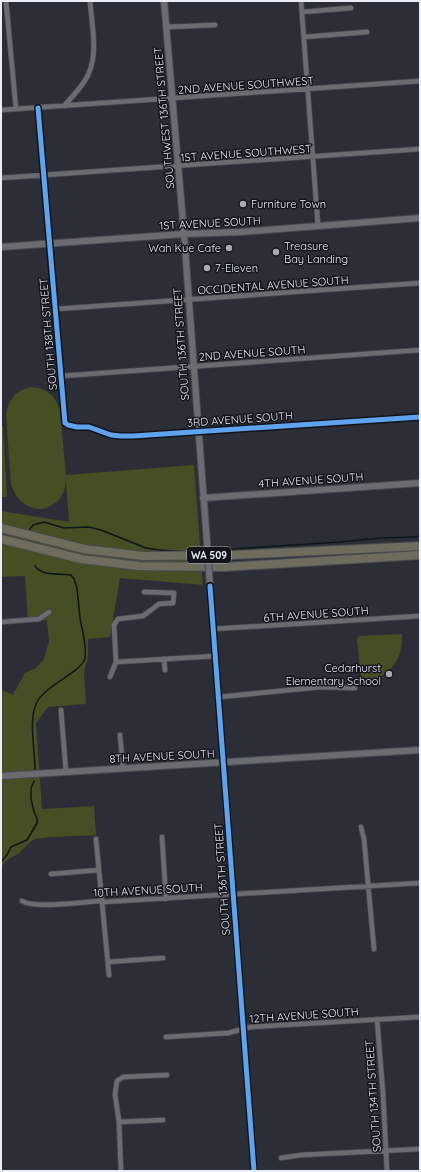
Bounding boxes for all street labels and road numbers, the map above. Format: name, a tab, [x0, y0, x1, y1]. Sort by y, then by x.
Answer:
street label: SOUTHWEST 136TH STREET	[151, 46, 177, 190]
street label: 2ND AVENUE SOUTHWEST	[177, 73, 315, 97]
street label: 1ST AVENUE SOUTHWEST	[180, 141, 312, 165]
street label: 1ST AVENUE SOUTH	[159, 213, 261, 233]
street label: OCCIDENTAL AVENUE SOUTH	[197, 273, 349, 297]
street label: SOUTH 138TH STREET	[36, 277, 60, 391]
street label: SOUTH 136TH STREET	[170, 287, 192, 401]
street label: 2ND AVENUE SOUTH	[198, 342, 306, 364]
street label: 3RD AVENUE SOUTH	[187, 408, 293, 430]
street label: 4TH AVENUE SOUTH	[258, 469, 364, 491]
road number: WA 509	[187, 547, 231, 563]
street label: 6TH AVENUE SOUTH	[263, 603, 369, 625]
street label: 8TH AVENUE SOUTH	[109, 746, 215, 766]
street label: SOUTH 136TH STREET	[211, 822, 233, 936]
street label: 10TH AVENUE SOUTH	[93, 880, 203, 900]
street label: 12TH AVENUE SOUTH	[249, 1004, 359, 1026]
street label: SOUTH 134TH STREET	[362, 1039, 384, 1153]

